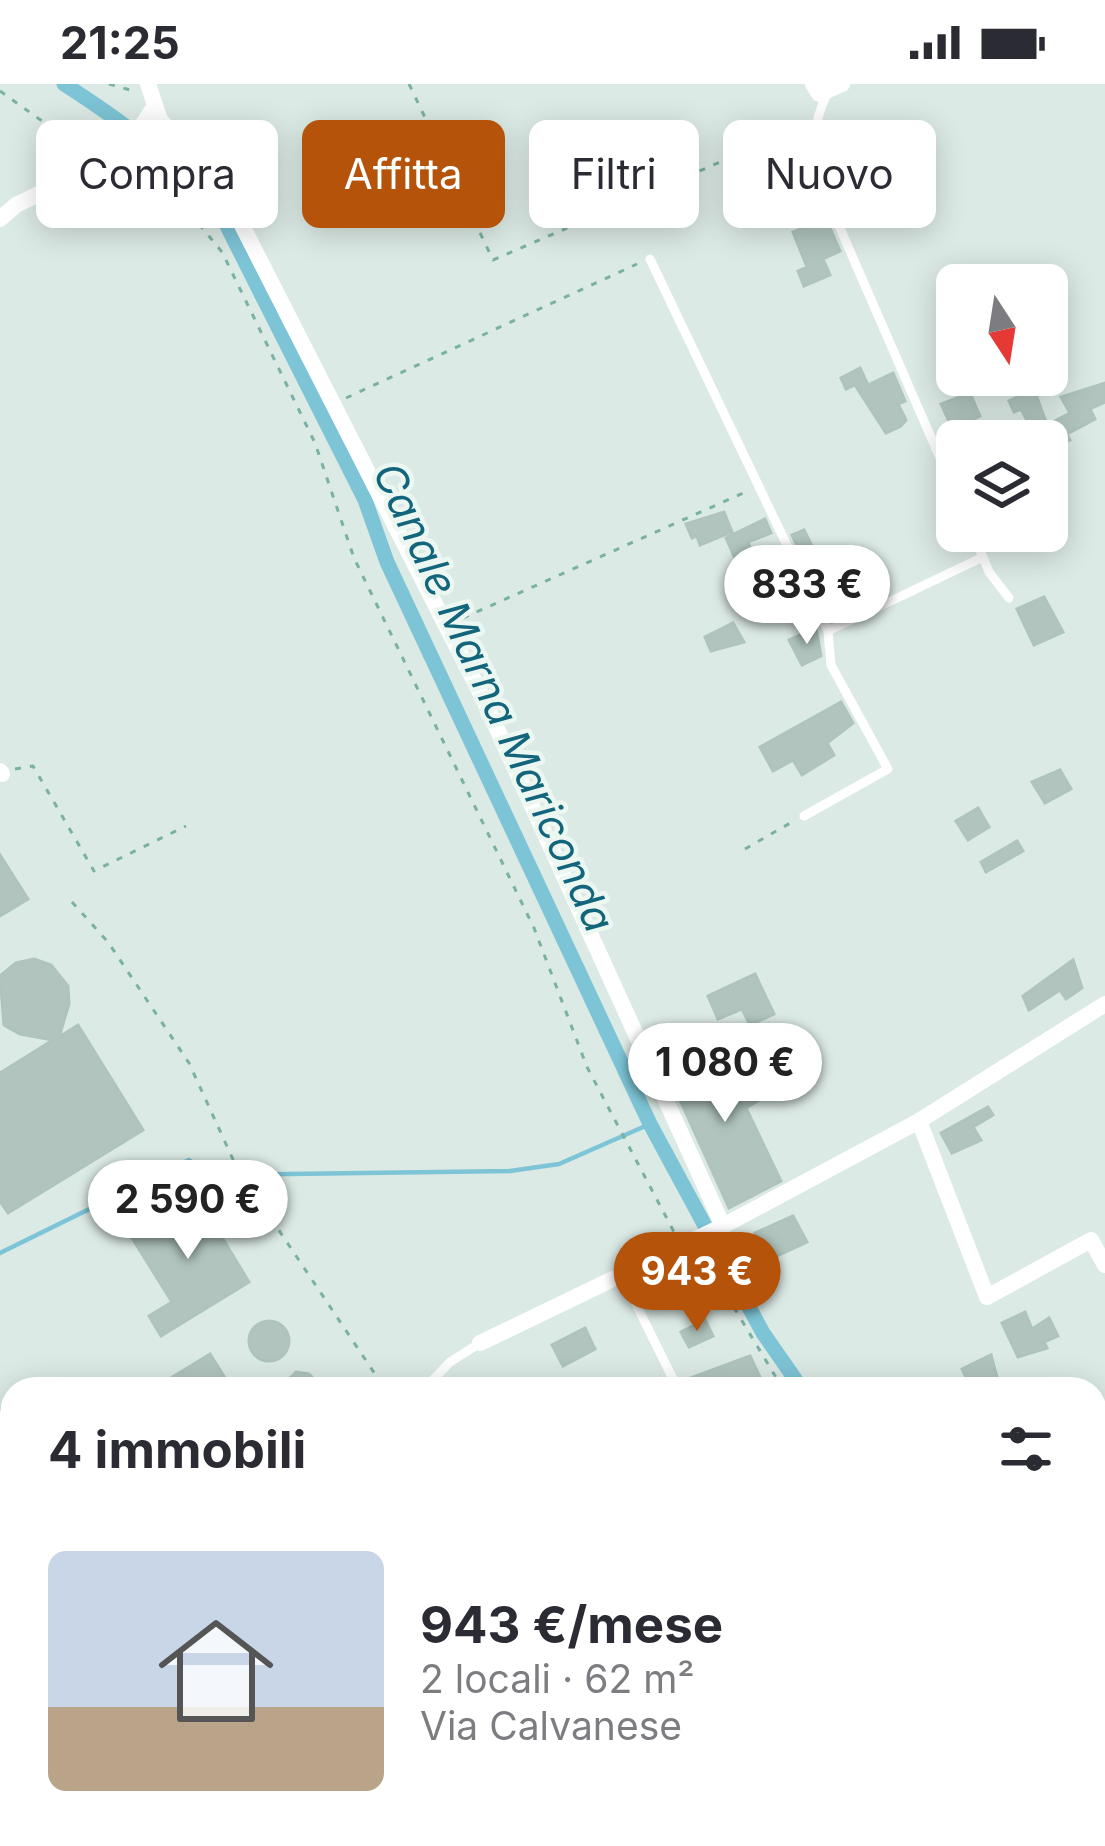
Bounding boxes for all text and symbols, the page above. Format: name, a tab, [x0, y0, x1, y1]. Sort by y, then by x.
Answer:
text: 21:25	[60, 15, 180, 70]
chip: Compra	[36, 120, 278, 228]
chip: Affitta	[302, 120, 505, 228]
chip: Filtri	[529, 120, 699, 228]
chip: Nuovo	[723, 120, 936, 228]
north arrow	[936, 264, 1068, 396]
map controls	[936, 264, 1068, 552]
button: layers	[936, 420, 1068, 552]
water label: Canale Marna Mariconda	[363, 454, 626, 940]
pin: 833 €	[723, 545, 891, 647]
text: 833 €	[751, 560, 863, 607]
pin: 1 080 €	[614, 1023, 836, 1125]
text: 1 080 €	[655, 1038, 795, 1085]
pin: 2 590 €	[77, 1160, 299, 1262]
text: 2 590 €	[115, 1175, 261, 1222]
pin: 943 €	[613, 1232, 781, 1334]
text: 943 €	[641, 1247, 753, 1294]
icon: filters	[993, 1416, 1059, 1482]
text: 4 immobili	[48, 1419, 306, 1480]
text: 943 €/mese	[420, 1594, 723, 1655]
icon: home	[144, 1599, 288, 1743]
text: 2 locali · 62 m²	[420, 1655, 695, 1702]
text: Via Calvanese	[420, 1702, 682, 1749]

